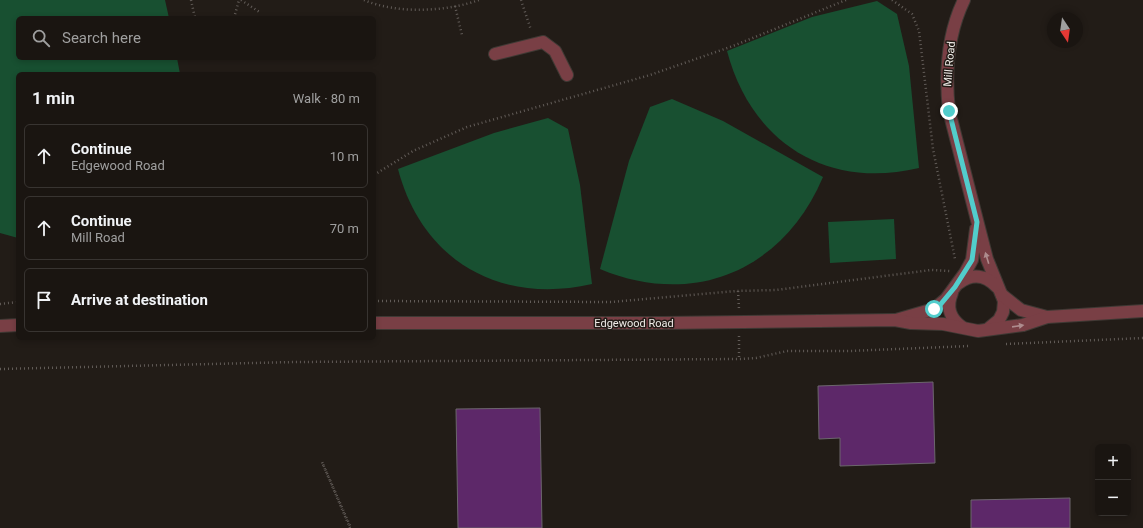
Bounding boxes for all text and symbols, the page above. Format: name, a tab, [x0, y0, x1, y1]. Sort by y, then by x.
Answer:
north arrow	[1047, 12, 1083, 48]
search box	[16, 16, 376, 60]
icon: search	[30, 27, 52, 49]
text: Search here	[62, 29, 141, 47]
street label: Mill Road	[941, 41, 958, 87]
text: 1 min	[32, 88, 75, 108]
text: Walk · 80 m	[293, 91, 360, 106]
route end	[940, 102, 958, 120]
text: Continue	[71, 140, 132, 158]
icon: ahead	[33, 145, 55, 167]
text: 10 m	[330, 149, 359, 164]
text: Edgewood Road	[71, 158, 165, 173]
text: Continue	[71, 212, 132, 230]
icon: ahead	[33, 217, 55, 239]
text: 70 m	[330, 221, 359, 236]
text: Mill Road	[71, 230, 125, 245]
one-way arrow	[984, 252, 990, 264]
icon: arrive	[33, 289, 55, 311]
text: Arrive at destination	[71, 291, 208, 309]
route start	[925, 300, 943, 318]
street label: Edgewood Road	[594, 317, 674, 330]
one-way arrow	[1012, 323, 1024, 329]
map controls	[1095, 444, 1131, 516]
button: +	[1095, 444, 1131, 480]
button: −	[1095, 480, 1131, 516]

